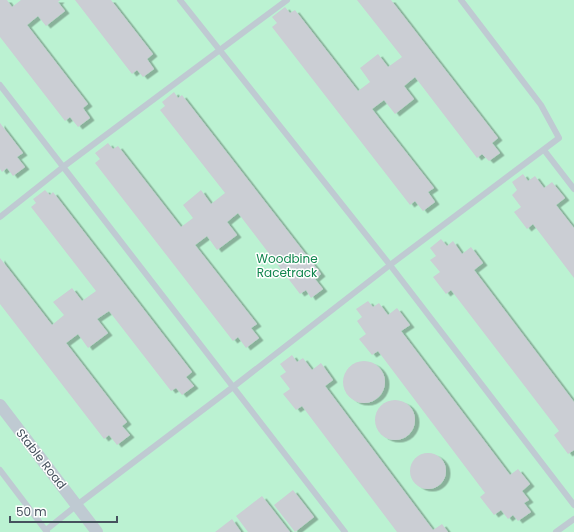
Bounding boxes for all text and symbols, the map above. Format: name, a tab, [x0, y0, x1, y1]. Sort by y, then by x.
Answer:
park label: Woodbine Racetrack	[256, 250, 318, 281]
street label: Stable Road	[12, 425, 70, 492]
scale bar	[10, 498, 117, 524]
text: 50 m	[16, 503, 47, 520]

